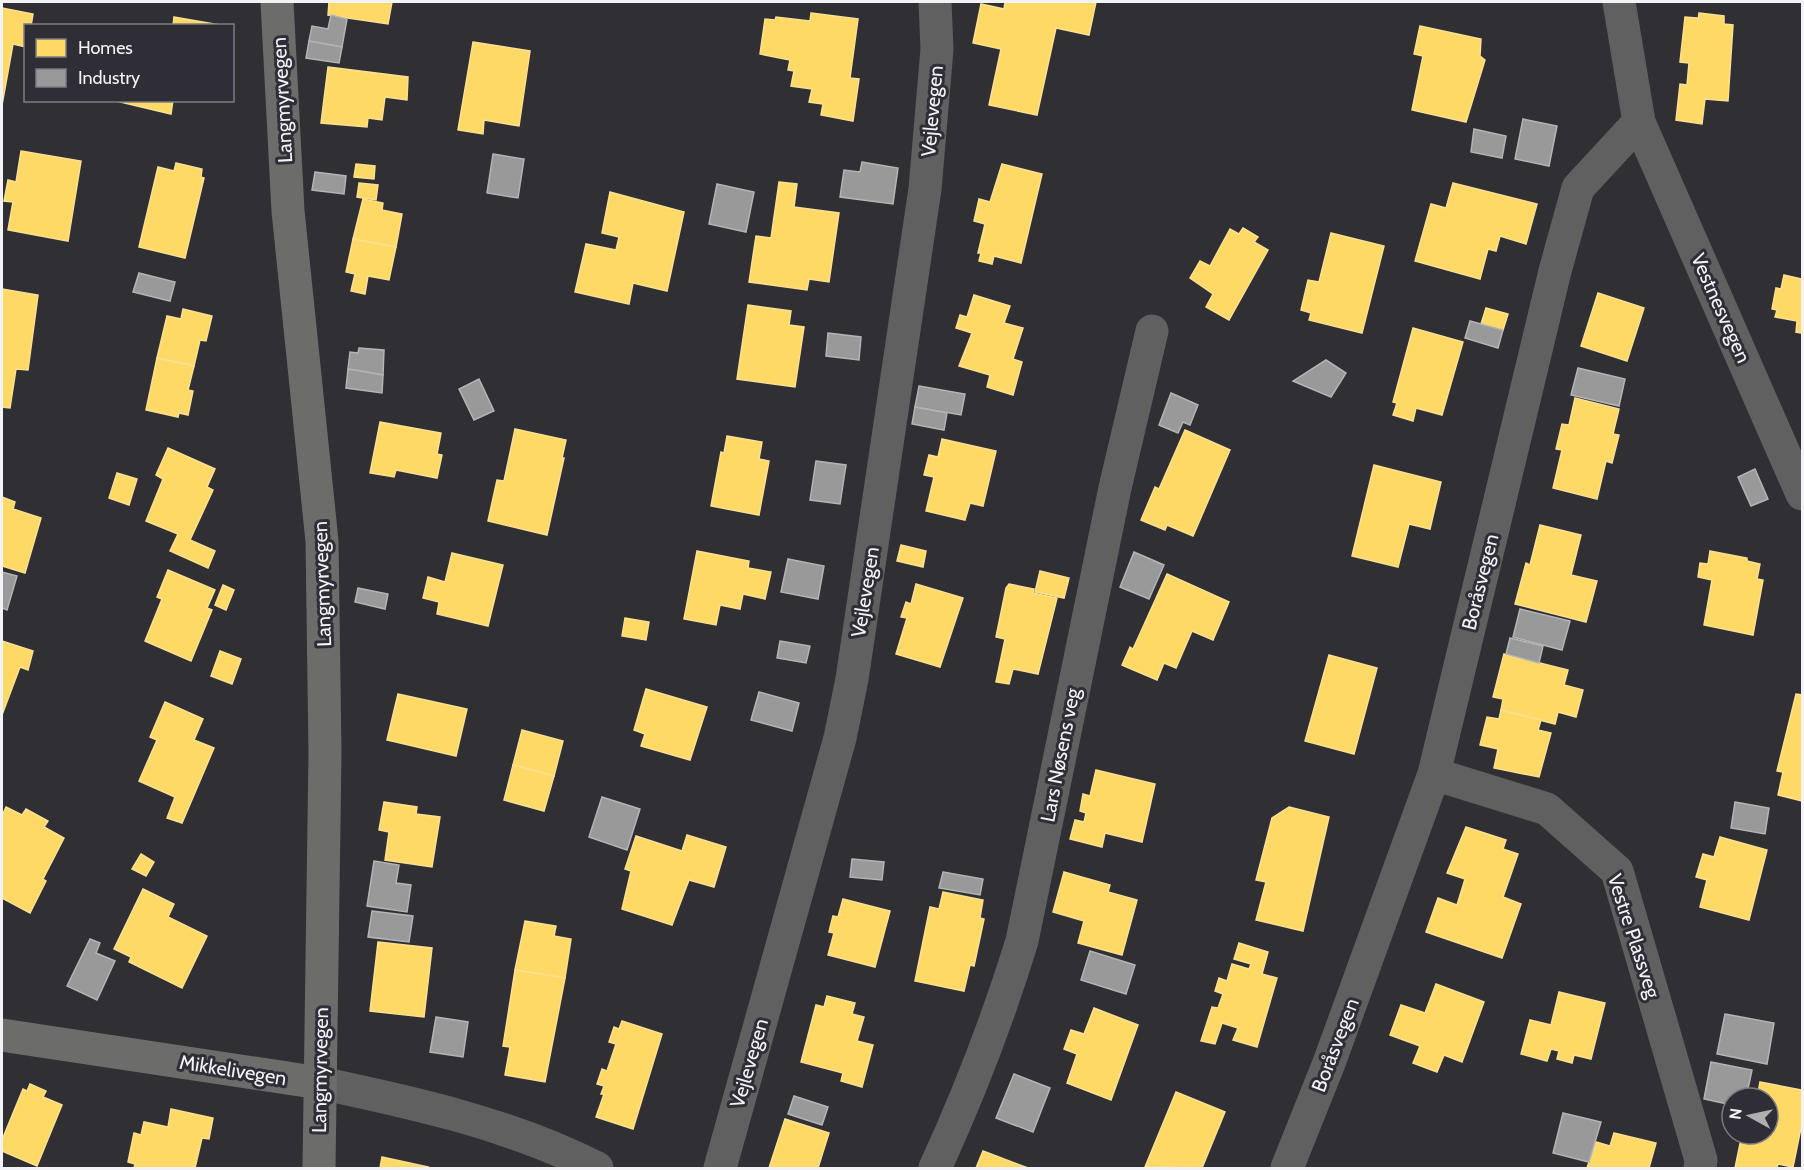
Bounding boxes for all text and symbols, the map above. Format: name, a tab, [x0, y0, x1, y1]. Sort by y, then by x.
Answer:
legend	[24, 24, 234, 102]
text: Homes	[78, 37, 133, 59]
street label: Langmyrvegen	[267, 37, 297, 163]
street label: Vejlevegen	[916, 64, 948, 158]
text: Industry	[78, 67, 140, 89]
street label: Vestnesvegen	[1686, 250, 1756, 366]
street label: Langmyrvegen	[308, 521, 336, 647]
street label: Boråsvegen	[1456, 531, 1504, 633]
street label: Vejlevegen	[846, 545, 884, 639]
street label: Lars Nøsens veg	[1035, 685, 1085, 824]
street label: Vestre Plassveg	[1603, 871, 1666, 1002]
street label: Boråsvegen	[1306, 995, 1364, 1095]
street label: Langmyrvegen	[307, 1007, 333, 1133]
street label: Vejlevegen	[725, 1016, 773, 1110]
street label: Mikkelivegen	[178, 1050, 288, 1090]
north arrow	[1720, 1086, 1780, 1146]
text: N	[1725, 1107, 1746, 1121]

